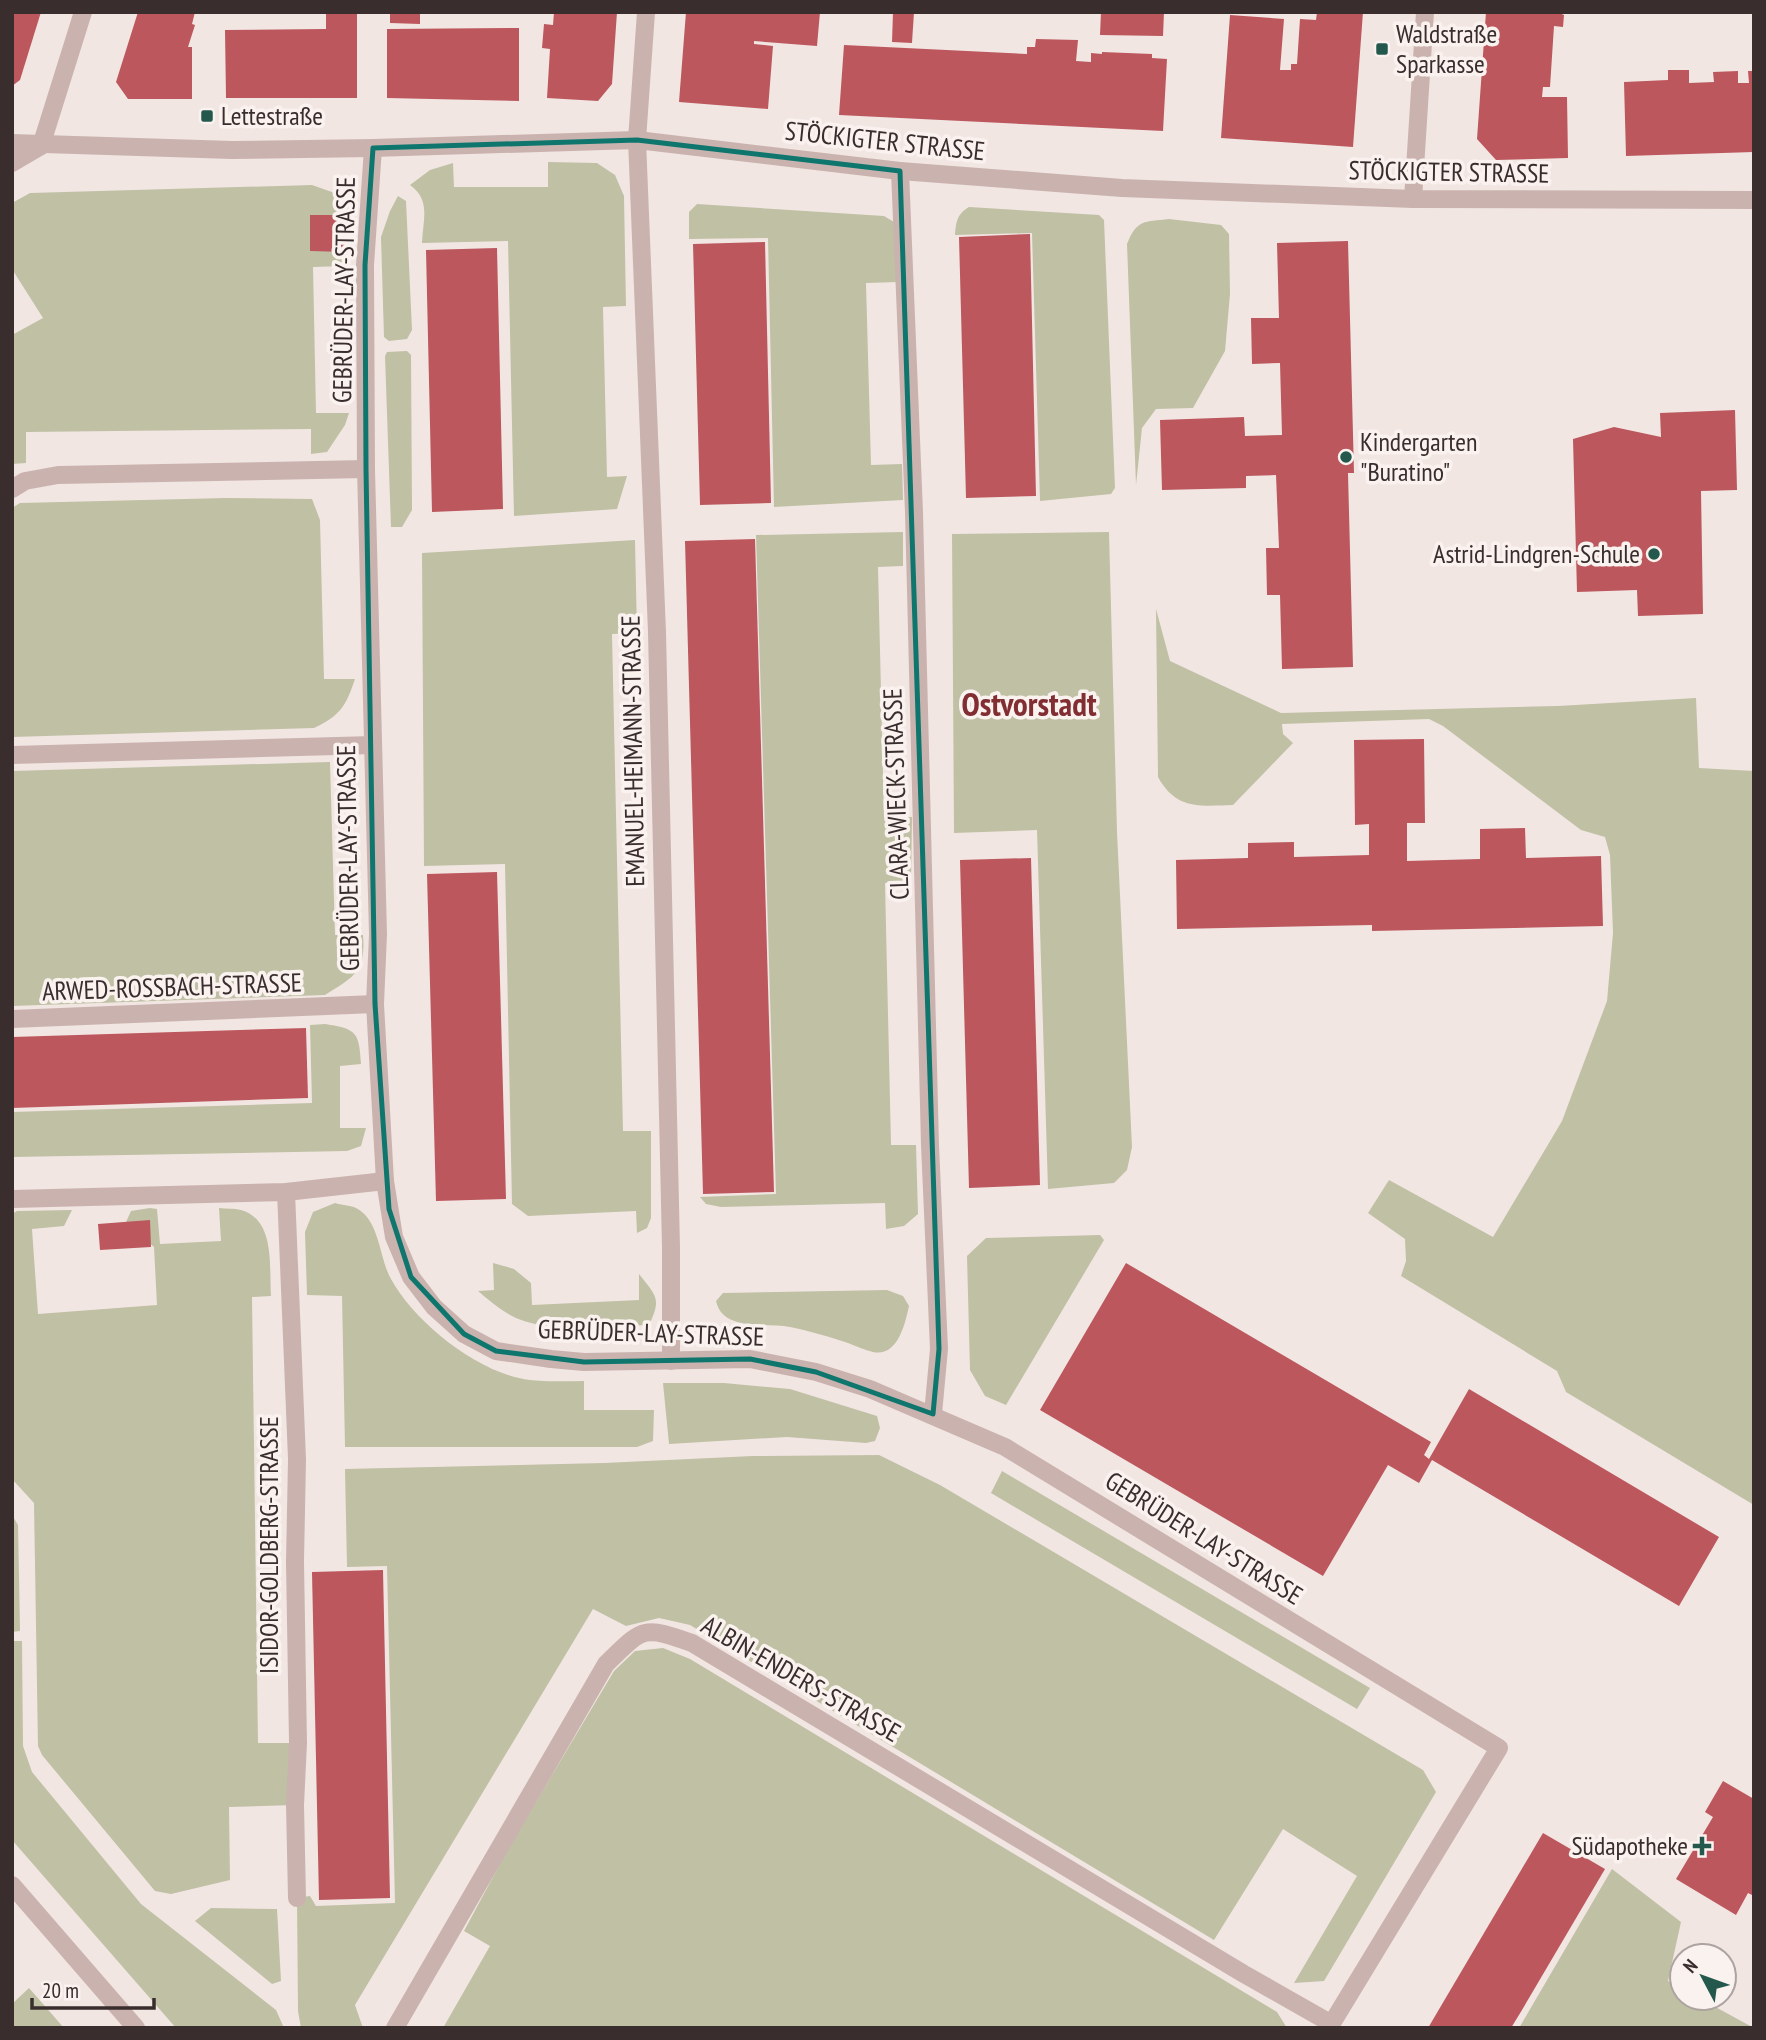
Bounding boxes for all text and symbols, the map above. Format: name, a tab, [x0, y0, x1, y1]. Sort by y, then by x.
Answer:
place label: Waldstraße Sparkasse	[1396, 17, 1497, 80]
marker: Waldstraße Sparkasse	[1374, 41, 1390, 57]
place label: Lettestraße	[221, 99, 323, 132]
marker: Lettestraße	[199, 108, 215, 124]
street label: STÖCKIGTER STRASSE	[784, 114, 987, 167]
street label: STÖCKIGTER STRASSE	[1348, 153, 1550, 190]
street label: GEBRÜDER-LAY-STRASSE	[325, 177, 362, 403]
place label: Kindergarten "Buratino"	[1360, 425, 1477, 488]
marker: Kindergarten "Buratino"	[1338, 449, 1354, 465]
place label: Astrid-Lindgren-Schule	[1433, 537, 1640, 570]
marker: Astrid-Lindgren-Schule	[1646, 546, 1662, 562]
street label: EMANUEL-HEIMANN-STRASSE	[614, 615, 651, 887]
district label: Ostvorstadt	[961, 682, 1097, 725]
street label: CLARA-WIECK-STRASSE	[875, 688, 916, 900]
street label: GEBRÜDER-LAY-STRASSE	[329, 745, 366, 971]
street label: ARWED-ROSSBACH-STRASSE	[42, 965, 302, 1008]
street label: GEBRÜDER-LAY-STRASSE	[537, 1312, 765, 1353]
street label: ISIDOR-GOLDBERG-STRASSE	[252, 1416, 285, 1674]
street label: GEBRÜDER-LAY-STRASSE	[1100, 1464, 1309, 1612]
street label: ALBIN-ENDERS-STRASSE	[696, 1608, 907, 1749]
place label: Südapotheke	[1571, 1829, 1688, 1862]
marker: Südapotheke	[1694, 1838, 1710, 1854]
north arrow	[1668, 1942, 1738, 2012]
text: N	[1678, 1954, 1703, 1978]
scale bar	[32, 1966, 154, 2010]
text: 20 m	[42, 1977, 79, 2004]

